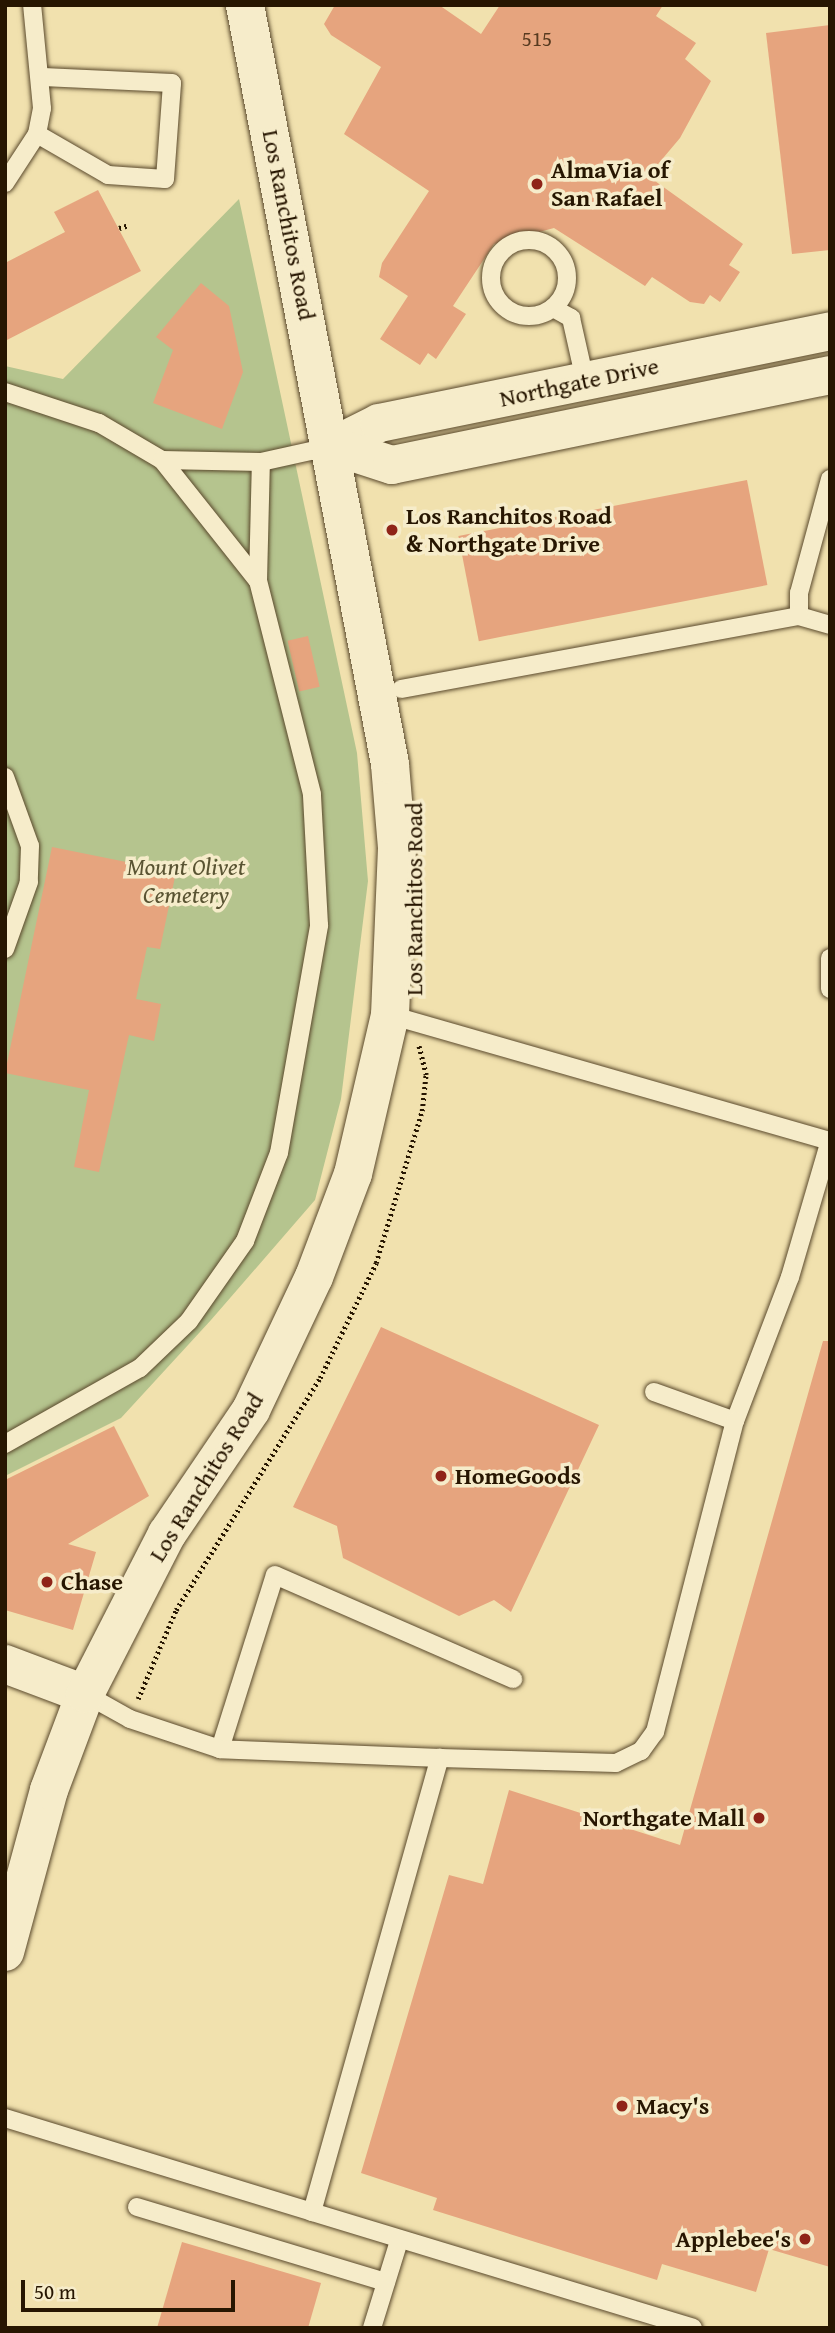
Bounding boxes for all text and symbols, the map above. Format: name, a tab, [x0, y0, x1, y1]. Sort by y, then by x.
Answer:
house number: 515	[522, 26, 552, 52]
street label: Los Ranchitos Road	[256, 127, 322, 323]
place label: AlmaVia of San Rafael	[551, 156, 669, 212]
marker: AlmaVia of San Rafael	[529, 176, 545, 192]
street label: Northgate Drive	[497, 351, 661, 413]
place label: Los Ranchitos Road & Northgate Drive	[406, 502, 612, 558]
marker: Los Ranchitos Road & Northgate Drive	[384, 522, 400, 538]
street label: Los Ranchitos Road	[400, 802, 428, 996]
park label: Mount Olivet Cemetery	[127, 853, 245, 909]
street label: Los Ranchitos Road	[142, 1387, 270, 1567]
place label: HomeGoods	[455, 1462, 581, 1490]
marker: HomeGoods	[433, 1468, 449, 1484]
place label: Chase	[61, 1568, 123, 1596]
marker: Chase	[39, 1574, 55, 1590]
place label: Northgate Mall	[583, 1804, 745, 1832]
marker: Northgate Mall	[751, 1810, 767, 1826]
place label: Macy's	[636, 2092, 709, 2120]
marker: Macy's	[614, 2098, 630, 2114]
place label: Applebee's	[675, 2225, 791, 2253]
marker: Applebee's	[797, 2231, 813, 2247]
scale bar	[24, 2266, 238, 2310]
text: 50 m	[34, 2276, 76, 2307]

